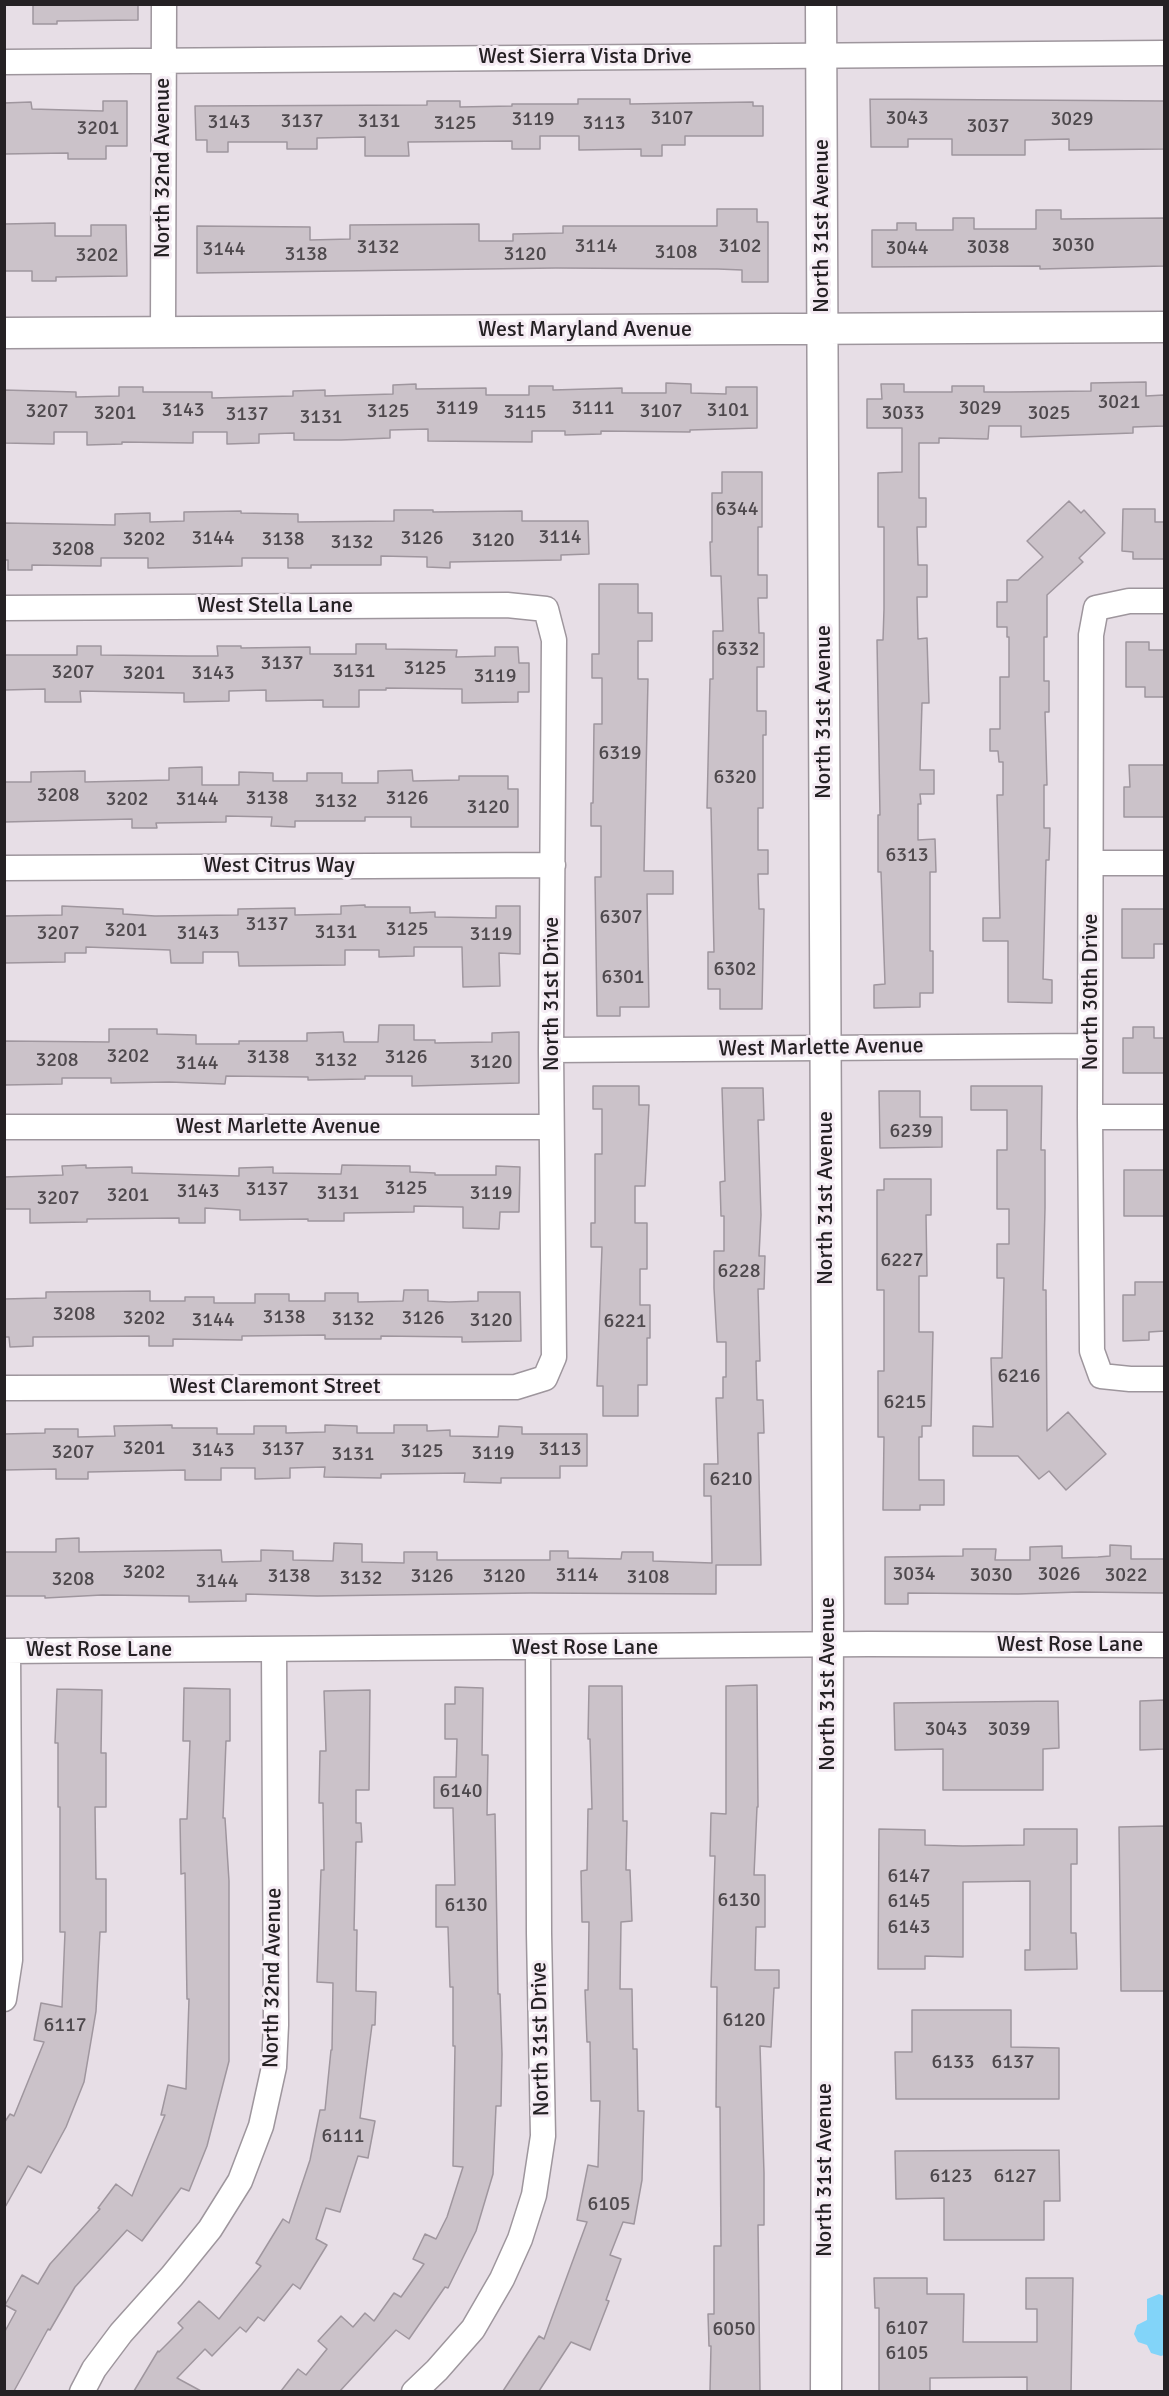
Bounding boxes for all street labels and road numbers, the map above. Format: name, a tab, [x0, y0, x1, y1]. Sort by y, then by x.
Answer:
street label: West Sierra Vista Drive	[478, 44, 692, 70]
street label: North 32nd Avenue	[150, 78, 176, 258]
street label: North 31st Avenue	[809, 139, 835, 313]
street label: West Maryland Avenue	[478, 317, 692, 343]
street label: West Stella Lane	[197, 593, 353, 619]
street label: North 31st Avenue	[811, 625, 837, 799]
street label: West Citrus Way	[203, 853, 355, 879]
street label: North 30th Drive	[1078, 914, 1104, 1070]
street label: North 31st Drive	[539, 917, 565, 1071]
street label: West Marlette Avenue	[718, 1033, 924, 1063]
street label: North 31st Avenue	[813, 1111, 839, 1285]
street label: West Marlette Avenue	[175, 1114, 381, 1140]
street label: West Claremont Street	[169, 1374, 381, 1400]
street label: North 31st Avenue	[815, 1597, 841, 1771]
street label: West Rose Lane	[997, 1632, 1143, 1658]
street label: West Rose Lane	[512, 1635, 658, 1661]
street label: West Rose Lane	[26, 1637, 172, 1663]
street label: North 32nd Avenue	[258, 1888, 288, 2068]
street label: North 31st Drive	[526, 1961, 556, 2117]
street label: North 31st Avenue	[812, 2083, 838, 2257]

